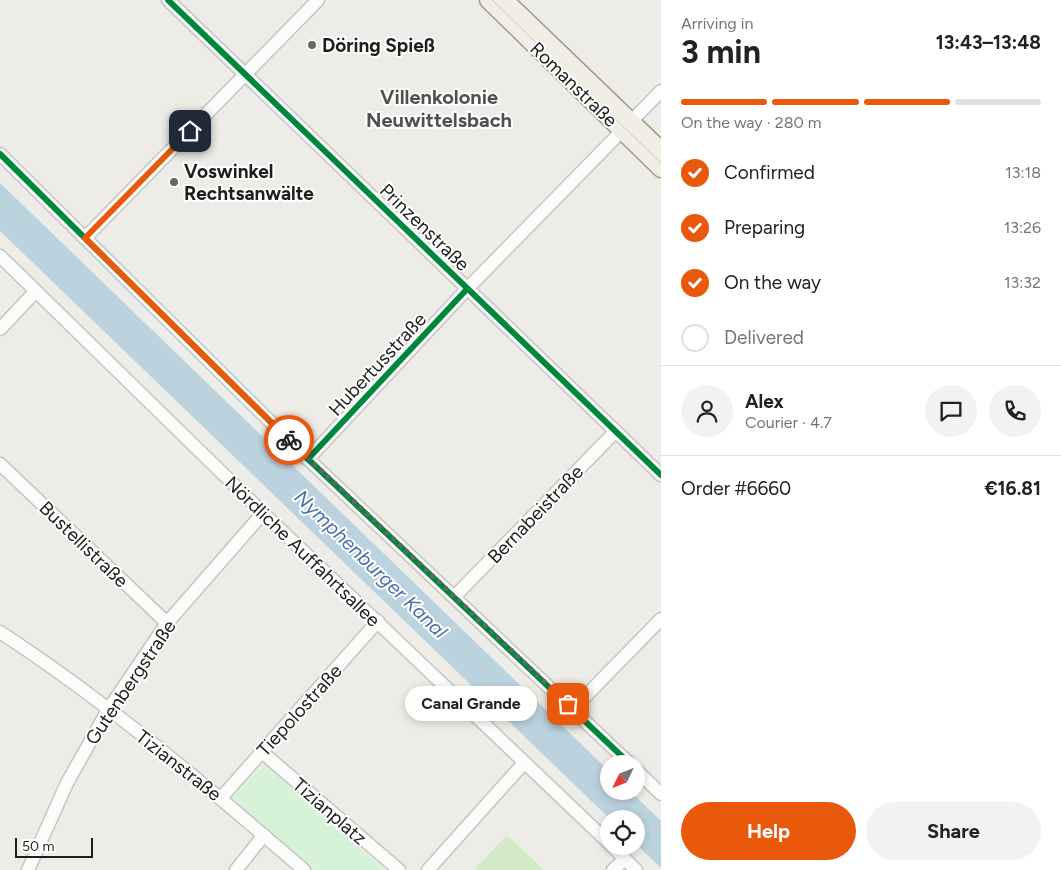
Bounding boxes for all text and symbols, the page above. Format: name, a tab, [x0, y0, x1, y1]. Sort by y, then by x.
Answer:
text: Arriving in	[681, 14, 753, 33]
text: 13:43–13:48	[936, 31, 1041, 54]
text: 3 min	[681, 33, 761, 71]
place label: Döring Spieß	[322, 34, 435, 57]
street label: Romanstraße	[525, 37, 622, 132]
marker: Döring Spieß	[306, 39, 318, 51]
district label: Villenkolonie Neuwittelsbach	[366, 85, 512, 132]
pin	[169, 110, 211, 152]
text: On the way · 280 m	[681, 113, 821, 132]
icon: home	[176, 117, 204, 145]
icon: check	[681, 159, 709, 187]
place label: Voswinkel Rechtsanwälte	[184, 160, 314, 205]
text: Confirmed	[724, 161, 815, 184]
text: 13:18	[1005, 163, 1041, 182]
marker: Voswinkel Rechtsanwälte	[168, 176, 180, 188]
street label: Prinzenstraße	[375, 179, 474, 276]
icon: check	[681, 214, 709, 242]
text: Preparing	[724, 216, 805, 239]
text: 13:26	[1004, 218, 1041, 237]
icon: check	[681, 269, 709, 297]
text: On the way	[724, 271, 821, 294]
text: 13:32	[1004, 273, 1041, 292]
street label: Hubertusstraße	[324, 308, 431, 421]
text: Delivered	[724, 326, 804, 349]
button: person	[681, 385, 733, 437]
button: chat	[925, 385, 977, 437]
button: phone	[989, 385, 1041, 437]
text: Alex	[745, 390, 784, 413]
text: Courier · 4.7	[745, 413, 832, 432]
courier	[264, 415, 314, 465]
icon: bike	[275, 426, 303, 454]
street label: Bernabeistraße	[483, 460, 588, 568]
street label: Nördliche Auffahrtsallee	[220, 471, 385, 631]
text: Order #6660	[681, 477, 791, 500]
text: €16.81	[984, 477, 1041, 500]
water label: Nymphenburger Kanal	[290, 485, 453, 644]
street label: Bustellistraße	[34, 496, 133, 592]
street label: Gutenbergstraße	[80, 616, 181, 749]
street label: Tiepolostraße	[252, 660, 347, 761]
pin	[547, 683, 589, 725]
callout: Canal Grande	[406, 686, 538, 722]
icon: bag	[554, 690, 582, 718]
text: Canal Grande	[421, 694, 521, 713]
street label: Tizianstraße	[131, 725, 226, 806]
north arrow	[600, 755, 645, 800]
map controls	[600, 755, 645, 855]
street label: Tizianplatz	[288, 773, 371, 850]
button: Help	[681, 802, 856, 860]
button: Share	[866, 802, 1041, 860]
button: locate	[600, 810, 645, 855]
scale bar	[15, 835, 92, 858]
text: 50 m	[22, 838, 54, 855]

